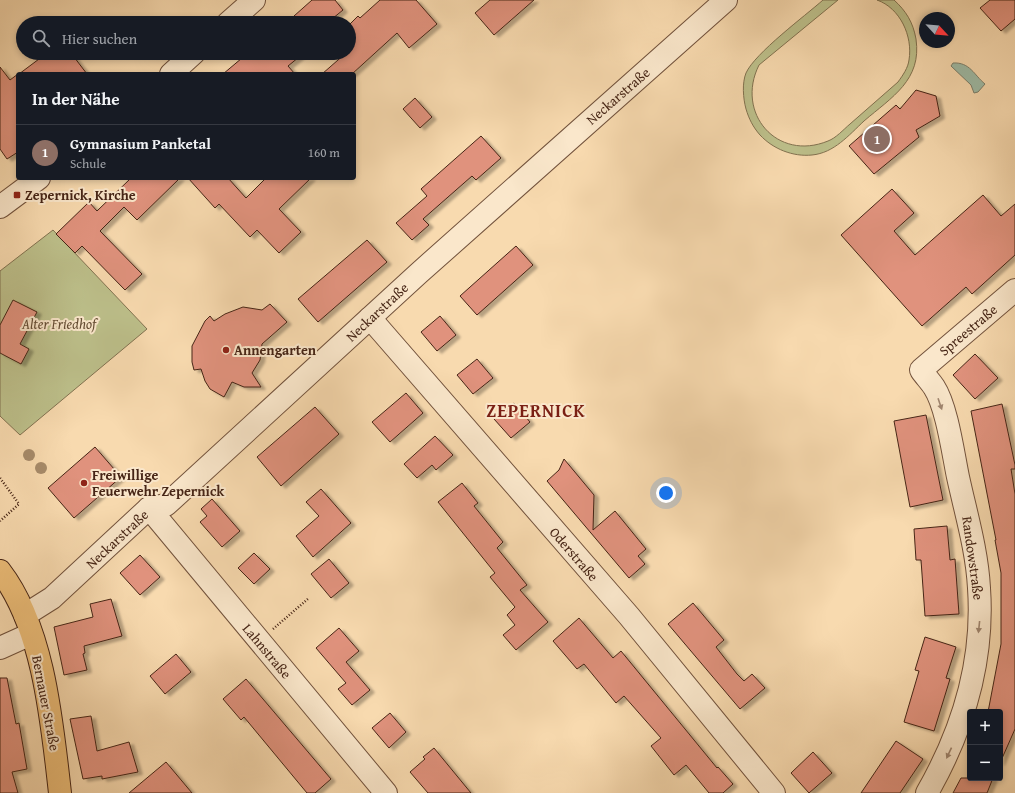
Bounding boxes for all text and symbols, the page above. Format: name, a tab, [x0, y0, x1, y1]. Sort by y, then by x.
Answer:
north arrow	[919, 12, 955, 48]
search box	[16, 16, 356, 60]
icon: search	[30, 27, 52, 49]
text: Hier suchen	[62, 28, 137, 49]
street label: Neckarstraße	[582, 62, 655, 129]
text: In der Nähe	[32, 86, 120, 111]
pin: 1	[864, 124, 890, 154]
text: Gymnasium Panketal	[70, 133, 211, 154]
text: 1	[42, 143, 48, 162]
text: 160 m	[308, 143, 340, 162]
text: Schule	[70, 154, 106, 173]
place label: Zepernick, Kirche	[25, 185, 136, 205]
marker: Zepernick, Kirche	[12, 190, 22, 200]
street label: Neckarstraße	[341, 278, 413, 346]
street label: Spreestraße	[935, 299, 1002, 360]
park label: Alter Friedhof	[21, 314, 99, 334]
place label: Annengarten	[234, 340, 317, 360]
marker: Annengarten	[221, 345, 231, 355]
district label: ZEPERNICK	[486, 397, 586, 424]
one-way arrow	[937, 398, 943, 410]
place label: Freiwillige Feuerwehr Zepernick	[92, 465, 225, 501]
marker: Freiwillige Feuerwehr Zepernick	[79, 478, 89, 488]
your location	[656, 483, 676, 503]
street label: Neckarstraße	[81, 505, 153, 573]
street label: Randowstraße	[957, 515, 989, 602]
street label: Oderstraße	[545, 523, 603, 586]
street label: Lahnstraße	[238, 619, 296, 683]
one-way arrow	[976, 621, 982, 633]
street label: Bernauer Straße	[27, 654, 65, 753]
map controls	[967, 709, 1003, 781]
button: +	[967, 709, 1003, 745]
button: −	[967, 745, 1003, 781]
one-way arrow	[946, 747, 952, 758]

